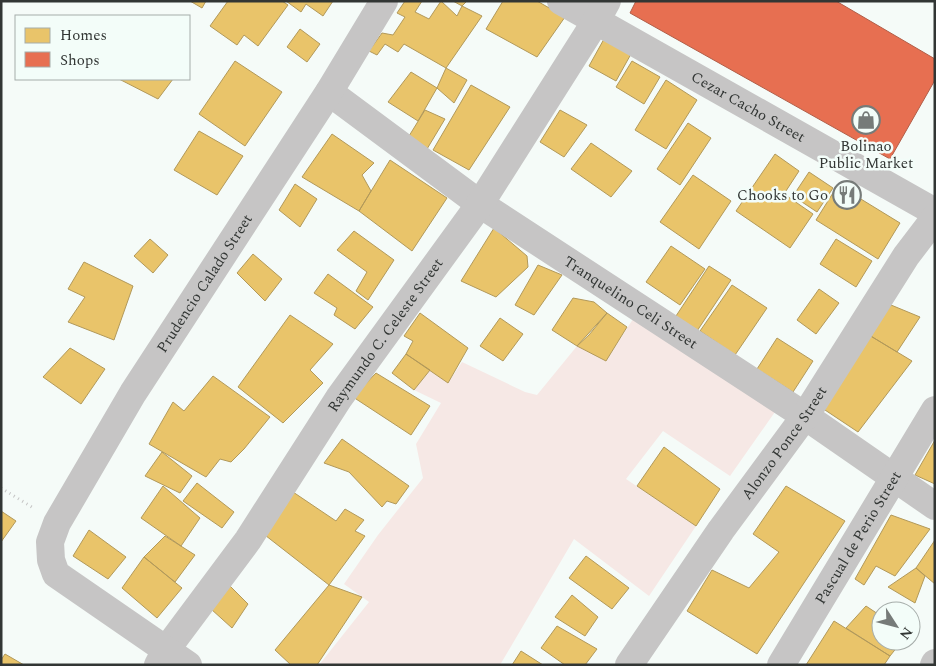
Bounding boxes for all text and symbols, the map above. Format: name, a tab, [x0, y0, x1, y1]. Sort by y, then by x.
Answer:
legend	[15, 15, 190, 80]
text: Homes	[60, 24, 107, 47]
text: Shops	[60, 49, 100, 72]
street label: Cezar Cacho Street	[687, 66, 809, 149]
shop icon: Bolinao Public Market	[851, 105, 881, 135]
place label: Bolinao Public Market	[819, 135, 913, 175]
restaurant icon: Chooks to Go	[832, 180, 862, 210]
place label: Chooks to Go	[737, 184, 828, 207]
street label: Prudencio Calado Street	[151, 210, 259, 358]
street label: Tranquelino Celi Street	[559, 250, 702, 355]
street label: Raymundo C. Celeste Street	[322, 253, 449, 417]
street label: Alonzo Ponce Street	[736, 382, 833, 505]
street label: Pascual de Perio Street	[809, 467, 908, 609]
north arrow	[871, 601, 921, 651]
text: N	[894, 623, 918, 644]

